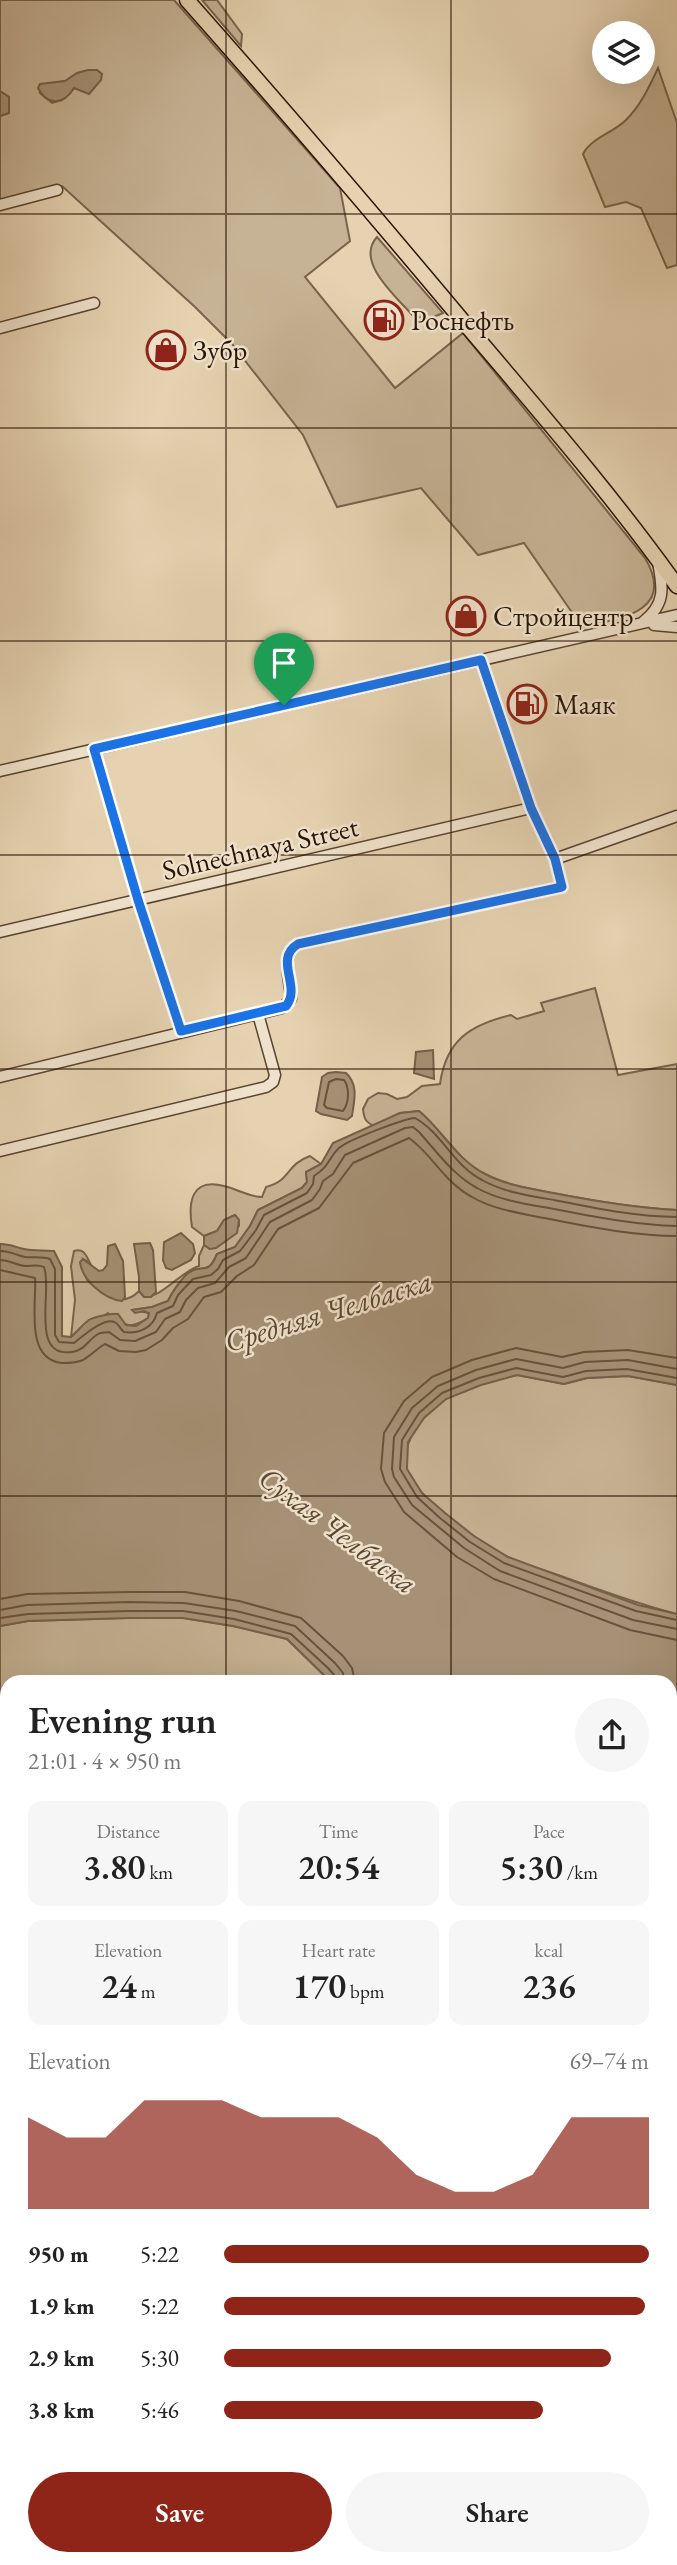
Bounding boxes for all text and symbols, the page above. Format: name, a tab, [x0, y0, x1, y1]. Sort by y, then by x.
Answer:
map controls	[592, 21, 655, 84]
button: layers	[592, 21, 655, 84]
fuel station icon: Роснефть	[363, 299, 405, 341]
place label: Роснефть	[411, 302, 514, 338]
shop icon: Зубр	[145, 329, 187, 371]
place label: Зубр	[193, 332, 247, 368]
shop icon: Стройцентр	[445, 595, 487, 637]
place label: Стройцентр	[493, 598, 633, 634]
pin	[254, 633, 314, 705]
icon: arrive	[265, 644, 303, 682]
fuel station icon: Маяк	[506, 683, 548, 725]
place label: Маяк	[554, 686, 616, 722]
street label: Solnechnaya Street	[158, 808, 362, 888]
water label: Средняя Челбаска	[220, 1261, 436, 1361]
water label: Сухая Челбаска	[251, 1458, 425, 1602]
text: Evening run	[28, 1695, 217, 1744]
button: share	[575, 1698, 649, 1772]
text: 21:01 · 4 × 950 m	[28, 1746, 181, 1776]
text: Distance	[96, 1819, 160, 1844]
text: Time	[319, 1819, 358, 1844]
text: Pace	[533, 1819, 565, 1844]
text: 3.80	[83, 1844, 146, 1889]
text: 20:54	[298, 1844, 379, 1889]
text: 5:30	[500, 1844, 563, 1889]
text: km	[146, 1860, 173, 1885]
text: /km	[563, 1860, 598, 1885]
text: Elevation	[94, 1938, 162, 1963]
text: Heart rate	[302, 1938, 375, 1963]
text: kcal	[535, 1938, 563, 1963]
text: 24	[101, 1963, 137, 2008]
text: 170	[292, 1963, 346, 2008]
text: 236	[522, 1963, 576, 2008]
text: m	[137, 1979, 155, 2004]
text: bpm	[346, 1979, 385, 2004]
text: Elevation	[28, 2046, 111, 2076]
text: 69–74 m	[570, 2046, 649, 2076]
text: 950 m	[28, 2239, 89, 2269]
text: 5:22	[140, 2239, 179, 2269]
text: 1.9 km	[28, 2291, 95, 2321]
text: 5:22	[140, 2291, 179, 2321]
text: 2.9 km	[28, 2343, 95, 2373]
text: 5:30	[140, 2343, 179, 2373]
text: 3.8 km	[28, 2395, 95, 2425]
text: 5:46	[140, 2395, 179, 2425]
button: Save	[28, 2472, 332, 2552]
button: Share	[346, 2472, 649, 2552]

